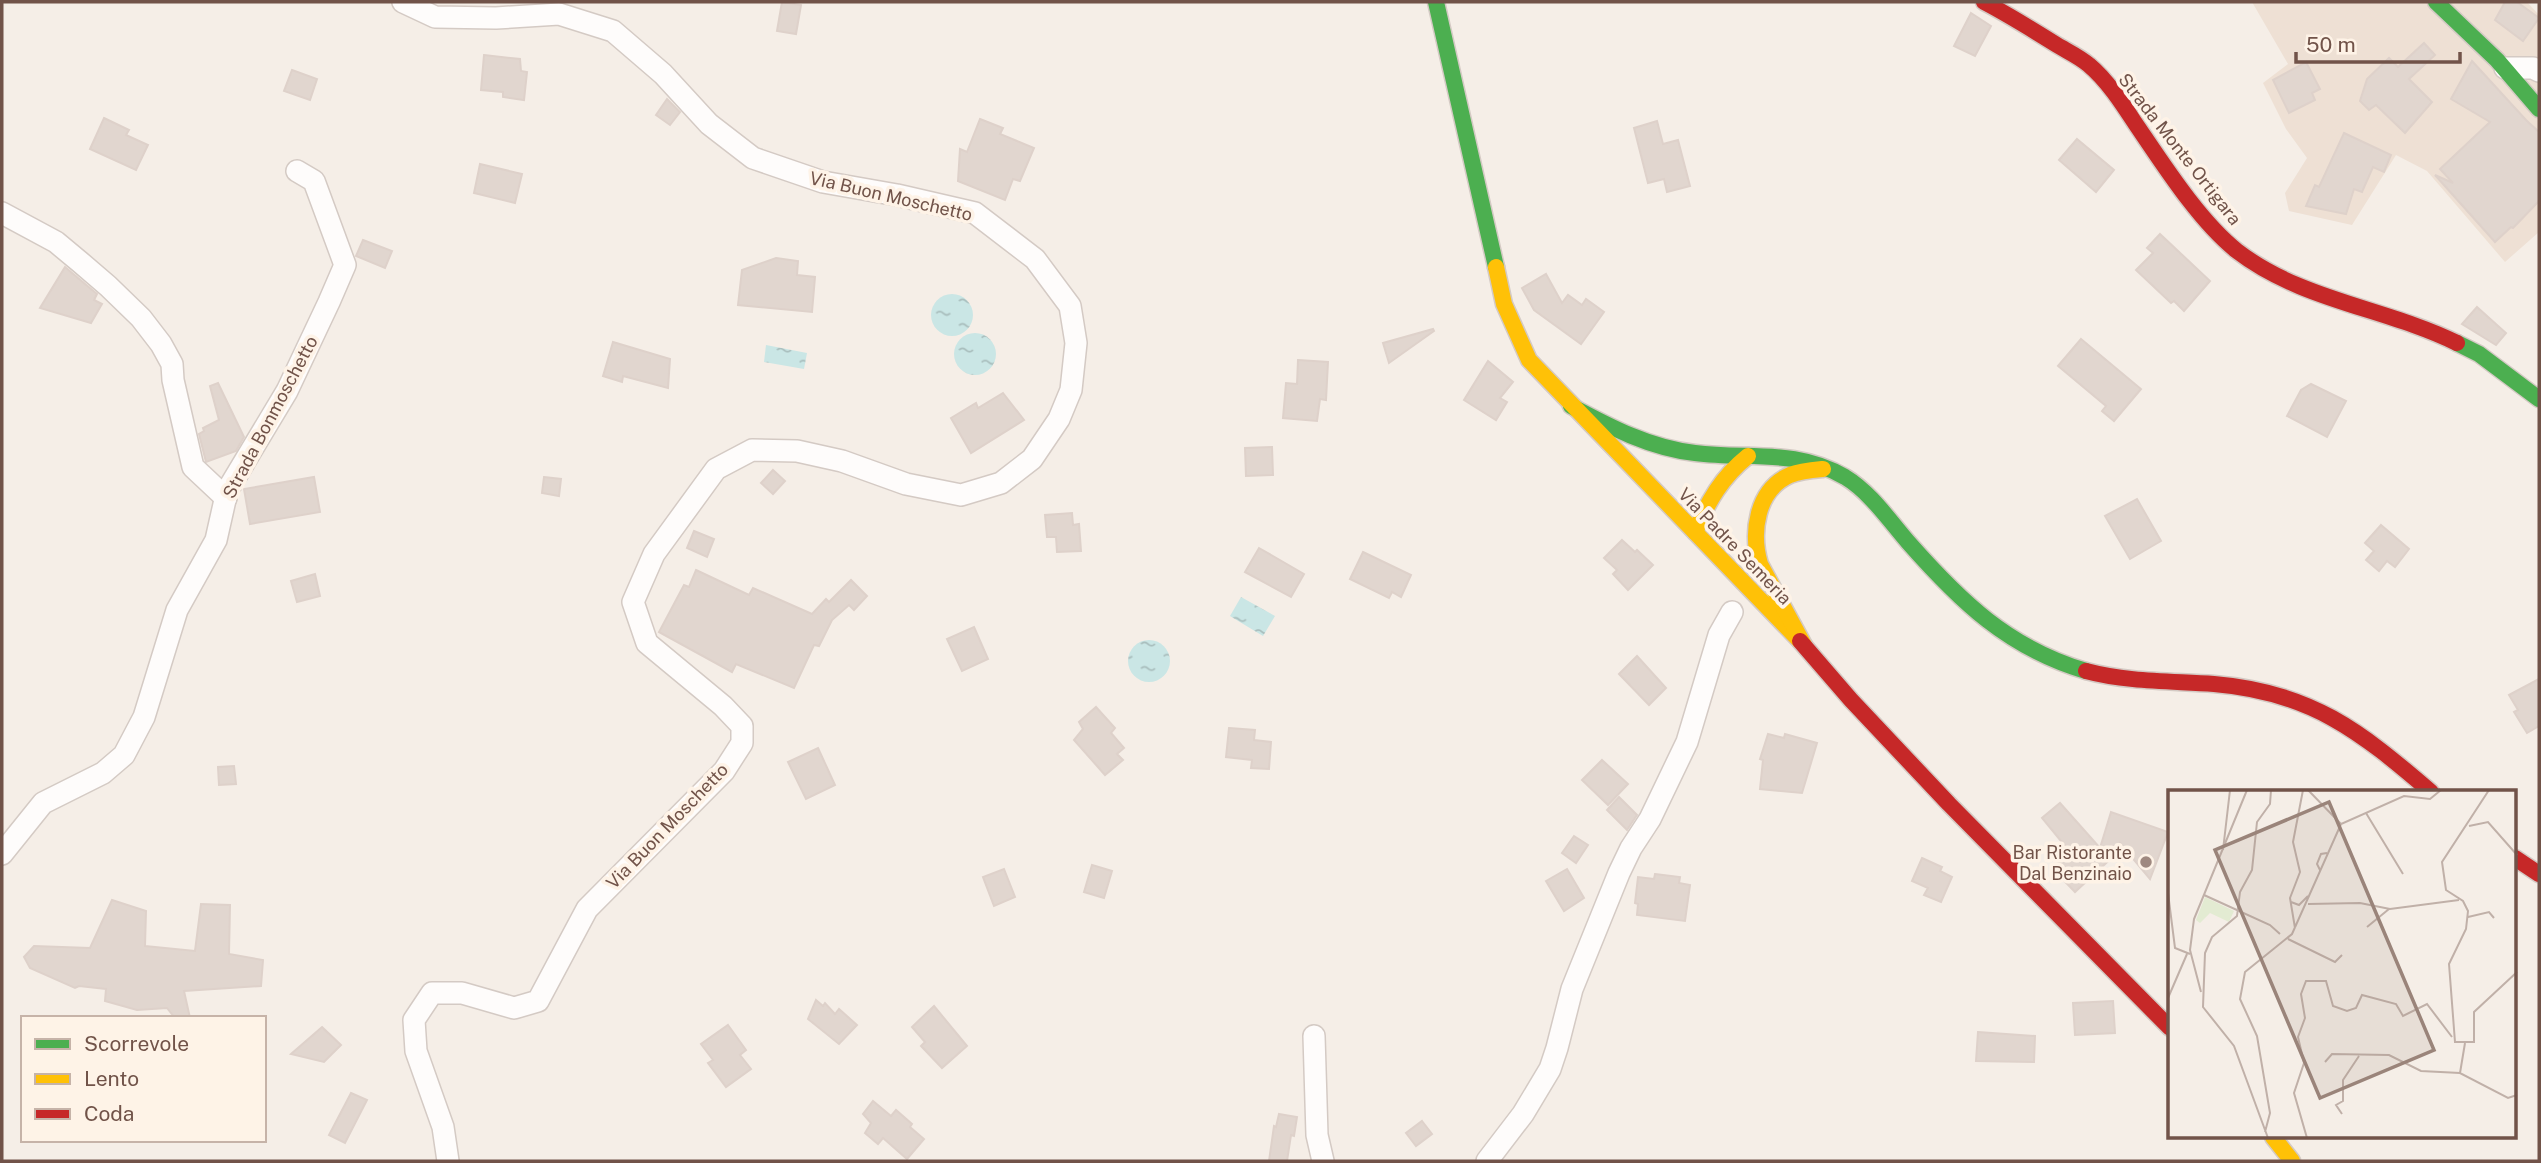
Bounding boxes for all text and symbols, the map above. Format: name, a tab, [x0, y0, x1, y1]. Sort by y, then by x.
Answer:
scale bar	[2296, 21, 2460, 65]
text: 50 m	[2306, 32, 2356, 57]
street label: Strada Monte Ortigara	[2114, 69, 2246, 229]
street label: Via Buon Moschetto	[808, 167, 974, 225]
street label: Strada Bonmoschetto	[218, 332, 322, 502]
street label: Via Padre Semeria	[1674, 483, 1796, 609]
street label: Via Buon Moschetto	[602, 759, 732, 893]
inset map	[2168, 790, 2516, 1138]
place label: Bar Ristorante Dal Benzinaio	[2013, 842, 2132, 884]
marker: Bar Ristorante Dal Benzinaio	[2138, 854, 2154, 870]
legend	[21, 1016, 266, 1142]
text: Scorrevole	[84, 1031, 189, 1056]
text: Lento	[84, 1066, 139, 1091]
text: Coda	[84, 1101, 134, 1126]

